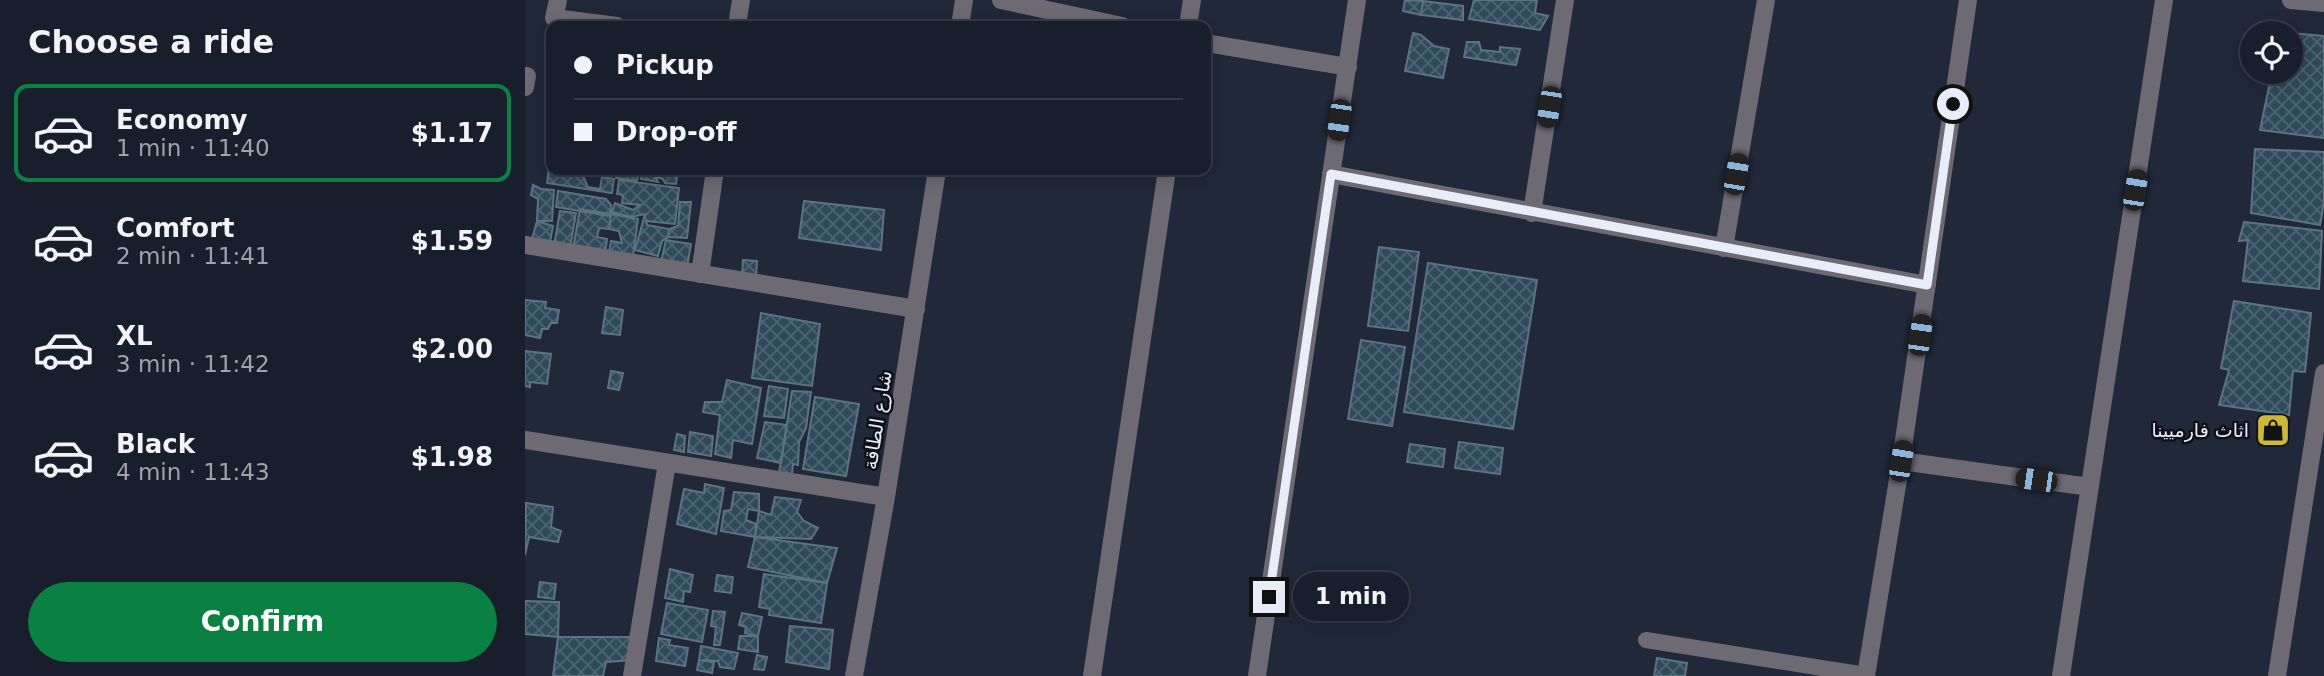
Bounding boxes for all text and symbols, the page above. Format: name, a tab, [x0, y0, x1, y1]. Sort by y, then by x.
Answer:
map controls	[2240, 21, 2303, 84]
button: locate	[2240, 21, 2303, 84]
text: Choose a ride	[28, 23, 274, 61]
text: Pickup	[616, 50, 714, 80]
car	[1536, 85, 1563, 129]
route start	[1937, 88, 1969, 120]
car	[1326, 98, 1353, 142]
icon: car	[32, 102, 95, 165]
text: Economy	[116, 105, 247, 135]
text: Drop-off	[616, 117, 737, 147]
text: $1.17	[411, 118, 493, 148]
text: 1 min · 11:40	[116, 135, 270, 161]
car	[1723, 151, 1750, 197]
car	[2122, 168, 2149, 212]
icon: car	[32, 210, 95, 273]
text: Comfort	[116, 213, 234, 243]
text: $1.59	[411, 226, 493, 256]
text: 2 min · 11:41	[116, 243, 270, 269]
car	[1907, 313, 1934, 357]
icon: car	[32, 318, 95, 381]
text: XL	[116, 321, 153, 351]
text: $2.00	[411, 334, 493, 364]
text: 3 min · 11:42	[116, 351, 270, 377]
street label: شارع الطاقة	[858, 369, 897, 471]
shop icon: اثاث فارميينا	[2254, 411, 2292, 449]
place label: اثاث فارميينا	[2152, 419, 2249, 442]
icon: car	[32, 426, 95, 489]
text: Black	[116, 429, 195, 459]
car	[1888, 439, 1915, 483]
text: $1.98	[411, 442, 493, 472]
text: 4 min · 11:43	[116, 459, 270, 485]
car	[2014, 467, 2059, 493]
callout: 1 min	[1293, 572, 1409, 622]
route end	[1253, 581, 1285, 613]
button: Confirm	[28, 582, 497, 662]
text: 1 min	[1315, 583, 1387, 609]

